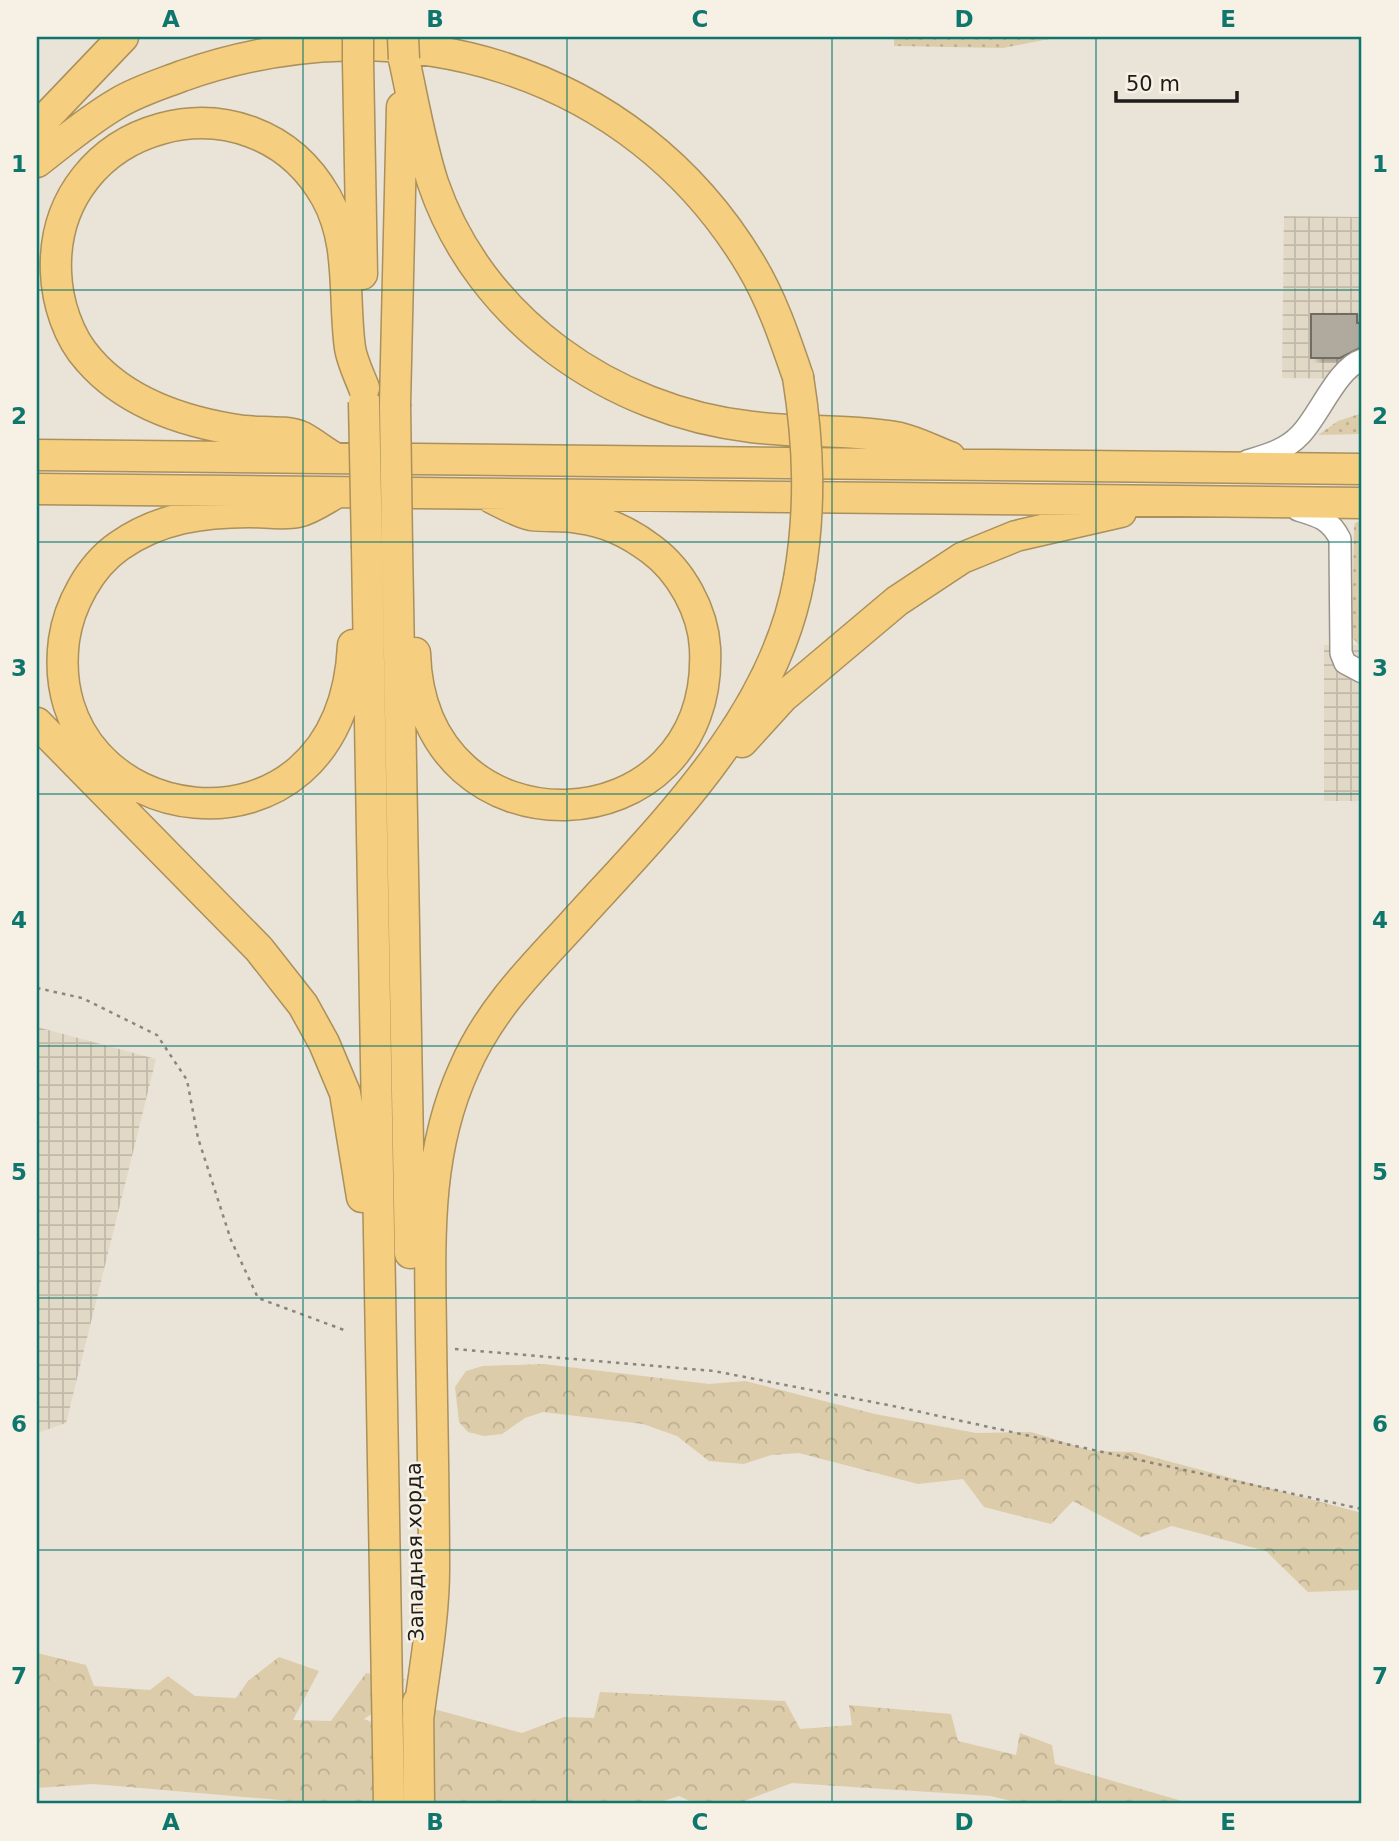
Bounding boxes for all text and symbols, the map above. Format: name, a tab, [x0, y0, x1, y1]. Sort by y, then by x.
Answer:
text: A	[162, 6, 180, 32]
text: B	[426, 6, 444, 32]
text: C	[692, 6, 708, 32]
text: D	[954, 6, 974, 32]
text: E	[1220, 6, 1236, 32]
scale bar	[1116, 60, 1236, 104]
text: 50 m	[1126, 72, 1180, 96]
text: 1	[11, 151, 27, 177]
text: 1	[1372, 151, 1388, 177]
text: 2	[11, 403, 27, 429]
text: 2	[1372, 403, 1388, 429]
text: 3	[11, 655, 27, 681]
text: 3	[1372, 655, 1388, 681]
text: 4	[11, 907, 27, 933]
text: 4	[1372, 907, 1388, 933]
text: 5	[11, 1159, 27, 1185]
text: 5	[1372, 1159, 1388, 1185]
text: 6	[11, 1411, 27, 1437]
text: 6	[1372, 1411, 1388, 1437]
street label: Западная хорда	[401, 1462, 429, 1642]
text: 7	[11, 1663, 27, 1689]
text: 7	[1372, 1663, 1388, 1689]
text: A	[162, 1809, 180, 1835]
text: B	[426, 1809, 444, 1835]
text: C	[692, 1809, 708, 1835]
text: D	[954, 1809, 974, 1835]
text: E	[1220, 1809, 1236, 1835]

